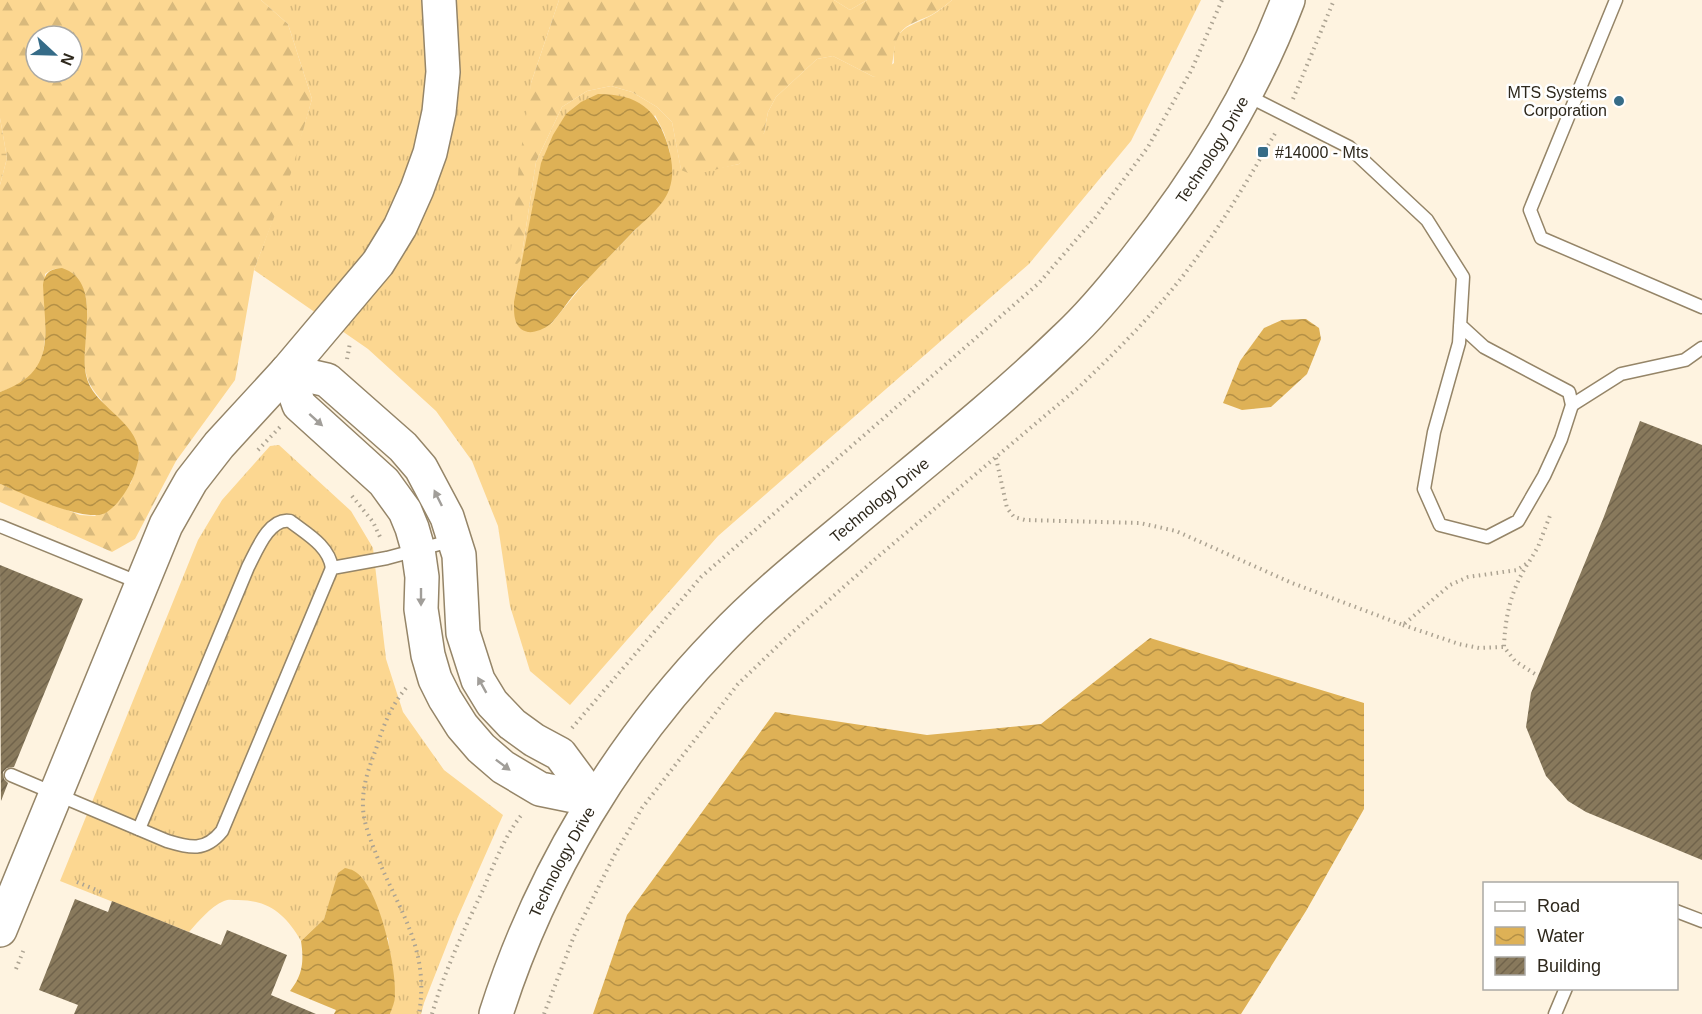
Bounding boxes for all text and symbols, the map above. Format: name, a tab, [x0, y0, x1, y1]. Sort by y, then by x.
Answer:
north arrow	[24, 24, 84, 84]
text: N	[57, 51, 77, 68]
place label: MTS Systems Corporation	[1507, 84, 1607, 119]
street label: Technology Drive	[1173, 93, 1252, 207]
marker: MTS Systems Corporation	[1612, 94, 1626, 108]
place label: #14000 - Mts	[1275, 144, 1368, 161]
marker: #14000 - Mts	[1256, 145, 1270, 159]
one-way arrow	[308, 413, 323, 426]
street label: Technology Drive	[827, 454, 932, 546]
one-way arrow	[433, 489, 443, 506]
one-way arrow	[417, 587, 426, 606]
one-way arrow	[477, 677, 487, 694]
one-way arrow	[495, 759, 511, 772]
street label: Technology Drive	[526, 803, 598, 920]
legend	[1483, 882, 1678, 990]
text: Road	[1537, 896, 1580, 916]
text: Water	[1537, 926, 1584, 946]
text: Building	[1537, 956, 1601, 976]

